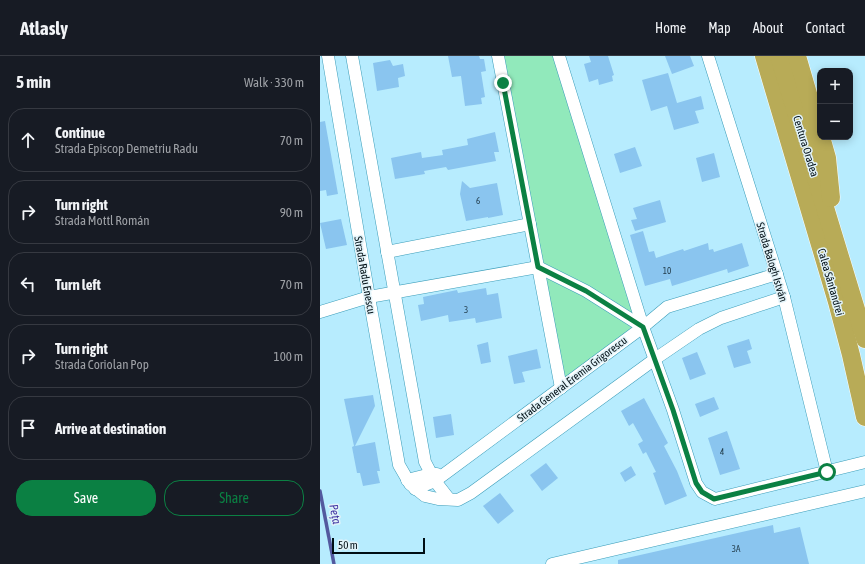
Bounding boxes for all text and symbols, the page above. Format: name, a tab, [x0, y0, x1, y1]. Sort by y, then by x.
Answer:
text: Atlasly	[20, 17, 68, 39]
text: Home	[655, 20, 686, 36]
text: Map	[708, 20, 731, 36]
text: About	[753, 20, 784, 36]
text: Contact	[806, 20, 845, 36]
map controls	[817, 68, 853, 140]
button: +	[817, 68, 853, 104]
text: 5 min	[16, 72, 51, 92]
route end	[494, 74, 512, 92]
text: Walk · 330 m	[244, 75, 304, 90]
button: −	[817, 104, 853, 140]
street label: Centura Oradea	[791, 114, 821, 178]
text: Continue	[55, 124, 105, 141]
icon: ahead	[17, 129, 39, 151]
text: 70 m	[280, 133, 303, 148]
text: Strada Episcop Demetriu Radu	[55, 141, 198, 156]
text: Turn right	[55, 196, 108, 213]
house number: 6	[476, 196, 480, 206]
icon: right	[17, 201, 39, 223]
text: 90 m	[280, 205, 303, 220]
text: Strada Mottl Román	[55, 213, 150, 228]
street label: Strada Balogh István	[754, 221, 790, 303]
street label: Strada Radu Enescu	[352, 235, 378, 315]
street label: Calea Sântandrei	[816, 247, 846, 317]
house number: 10	[663, 266, 671, 276]
icon: left	[17, 273, 39, 295]
text: Turn left	[55, 276, 101, 293]
text: 70 m	[280, 277, 303, 292]
house number: 3	[464, 305, 468, 315]
street label: Strada General Eremia Grigorescu	[515, 334, 629, 424]
text: Turn right	[55, 340, 108, 357]
icon: right	[17, 345, 39, 367]
text: 100 m	[274, 349, 303, 364]
text: Strada Coriolan Pop	[55, 357, 149, 372]
icon: arrive	[17, 417, 39, 439]
text: Arrive at destination	[55, 420, 166, 437]
house number: 4	[720, 447, 724, 457]
route start	[818, 463, 836, 481]
button: Save	[16, 480, 156, 516]
button: Share	[164, 480, 304, 516]
water label: Peța	[326, 503, 344, 526]
scale bar	[332, 536, 425, 555]
text: 50 m	[338, 539, 358, 551]
house number: 3A	[732, 544, 741, 554]

